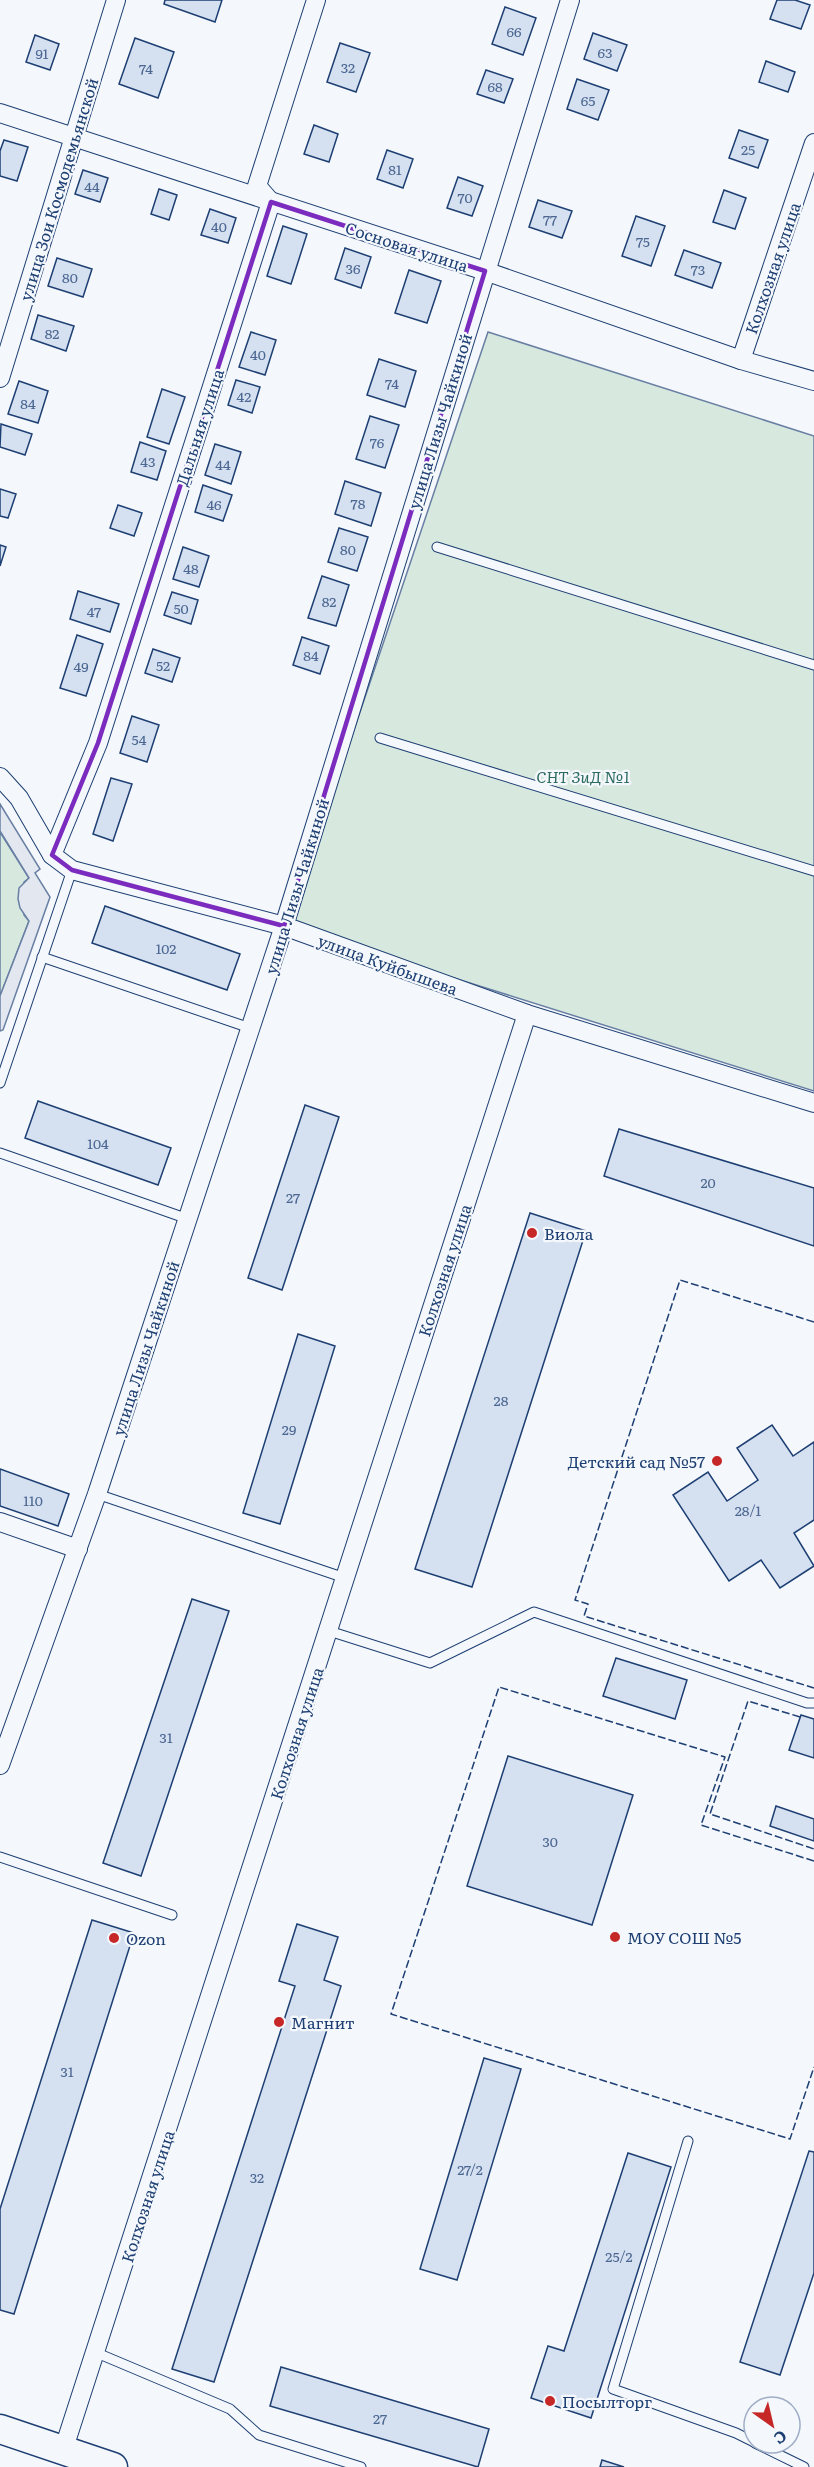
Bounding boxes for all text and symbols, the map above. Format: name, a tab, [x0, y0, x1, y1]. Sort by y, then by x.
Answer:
house number: 66	[506, 21, 522, 41]
house number: 63	[597, 42, 613, 62]
house number: 91	[35, 43, 49, 63]
house number: 32	[341, 57, 355, 77]
house number: 74	[139, 58, 153, 78]
street label: улица Зои Космодемьянской	[13, 74, 103, 304]
house number: 68	[487, 76, 503, 96]
house number: 65	[581, 90, 595, 110]
house number: 25	[741, 139, 755, 159]
house number: 81	[388, 159, 402, 179]
house number: 44	[84, 176, 100, 196]
house number: 70	[457, 187, 473, 207]
street label: Колхозная улица	[738, 198, 806, 337]
house number: 77	[543, 209, 557, 229]
street label: Сосновая улица	[342, 215, 472, 277]
house number: 40	[211, 216, 227, 236]
house number: 75	[636, 231, 650, 251]
house number: 36	[345, 258, 361, 278]
house number: 73	[691, 259, 705, 279]
house number: 80	[62, 267, 78, 287]
house number: 82	[45, 323, 59, 343]
street label: улица Лизы Чайкиной	[401, 330, 477, 512]
house number: 40	[250, 344, 266, 364]
street label: Дальняя улица	[169, 365, 229, 489]
house number: 74	[385, 373, 399, 393]
house number: 42	[237, 386, 251, 406]
house number: 84	[20, 393, 36, 413]
house number: 76	[370, 432, 385, 452]
house number: 43	[140, 451, 156, 471]
house number: 44	[215, 454, 231, 474]
house number: 78	[351, 493, 366, 513]
house number: 46	[206, 494, 222, 514]
house number: 80	[340, 539, 356, 559]
house number: 48	[183, 558, 199, 578]
house number: 82	[322, 591, 336, 611]
house number: 50	[173, 598, 189, 618]
house number: 47	[87, 601, 101, 621]
house number: 84	[303, 645, 319, 665]
house number: 52	[156, 655, 170, 675]
house number: 49	[73, 656, 89, 676]
house number: 54	[132, 729, 147, 749]
park label: СНТ ЗиД №1	[536, 764, 630, 788]
street label: улица Лизы Чайкиной	[258, 795, 334, 977]
street label: улица Куйбышева	[315, 928, 462, 1001]
house number: 102	[156, 938, 176, 958]
house number: 104	[87, 1133, 109, 1153]
house number: 20	[700, 1172, 716, 1192]
house number: 27	[286, 1187, 300, 1207]
street label: Колхозная улица	[411, 1200, 477, 1339]
place label: Виола	[544, 1221, 594, 1245]
marker: Виола	[525, 1226, 539, 1240]
street label: улица Лизы Чайкиной	[105, 1257, 185, 1439]
house number: 28	[494, 1390, 509, 1410]
house number: 29	[282, 1419, 296, 1439]
place label: Детский сад №57	[568, 1449, 705, 1473]
marker: Детский сад №57	[710, 1454, 724, 1468]
house number: 110	[23, 1490, 43, 1510]
house number: 28/1	[735, 1500, 762, 1520]
street label: Колхозная улица	[263, 1663, 329, 1802]
house number: 31	[159, 1727, 173, 1747]
house number: 30	[542, 1831, 558, 1851]
place label: МОУ СОШ №5	[627, 1925, 741, 1949]
place label: Ozon	[126, 1926, 166, 1950]
marker: МОУ СОШ №5	[608, 1930, 622, 1944]
marker: Ozon	[107, 1931, 121, 1945]
place label: Магнит	[291, 2010, 355, 2034]
marker: Магнит	[272, 2015, 286, 2029]
house number: 31	[60, 2061, 74, 2081]
street label: Колхозная улица	[114, 2126, 180, 2265]
house number: 27/2	[457, 2159, 483, 2179]
house number: 32	[250, 2167, 264, 2187]
house number: 25/2	[605, 2246, 633, 2266]
place label: Посылторг	[562, 2389, 652, 2413]
marker: Посылторг	[543, 2394, 557, 2408]
north arrow	[742, 2395, 802, 2455]
house number: 27	[373, 2408, 387, 2428]
text: С	[770, 2425, 792, 2451]

